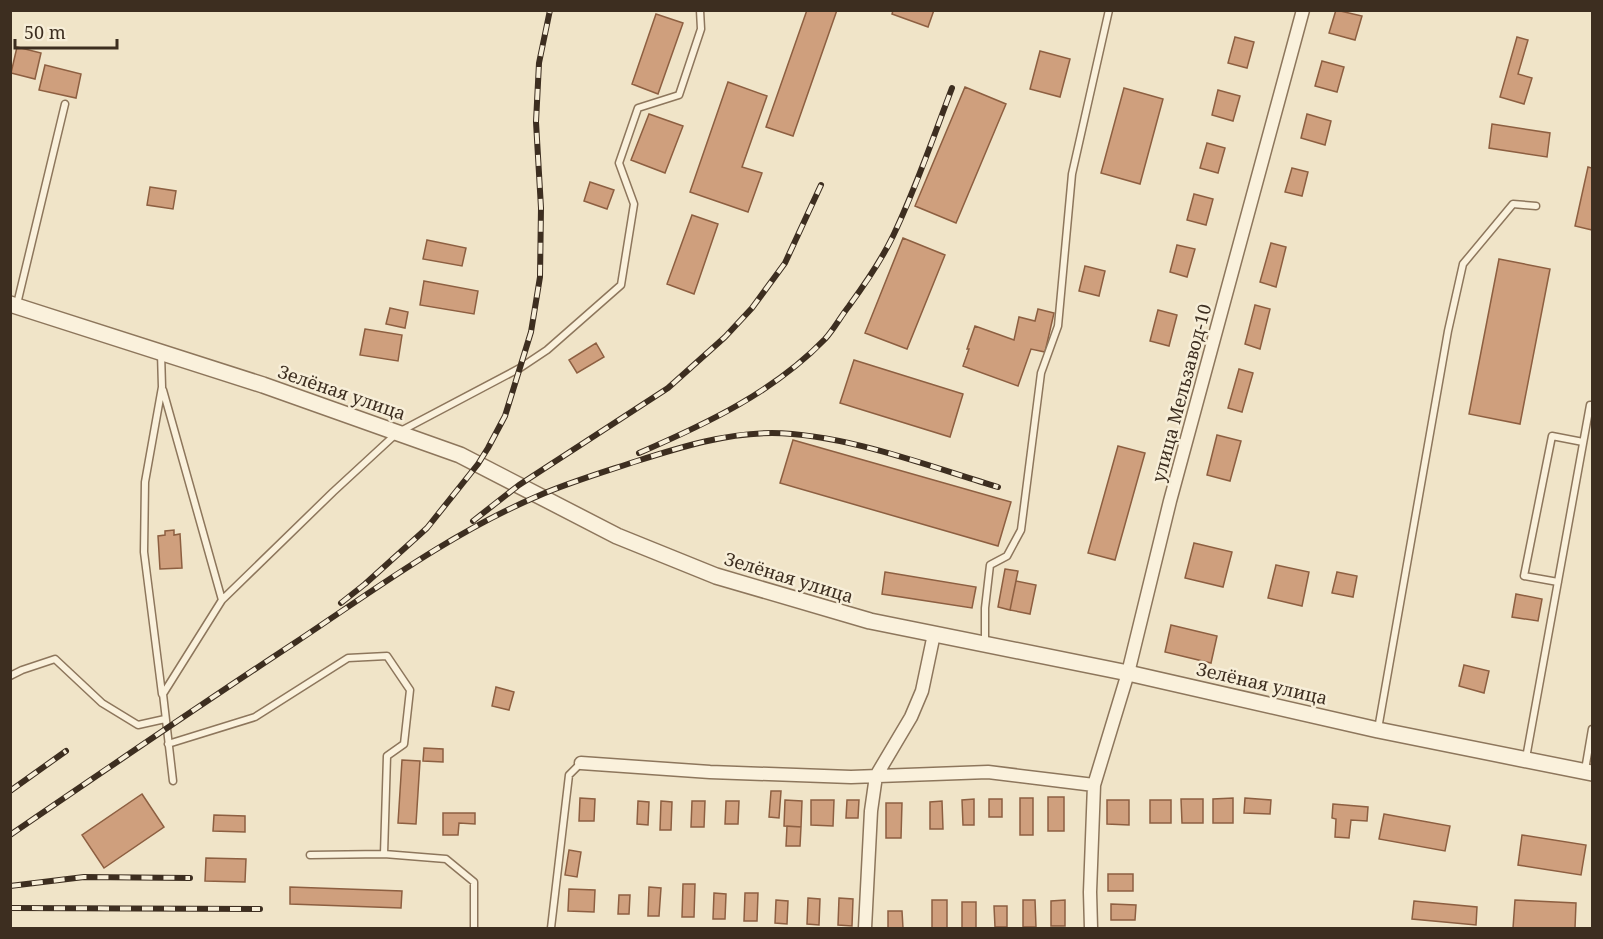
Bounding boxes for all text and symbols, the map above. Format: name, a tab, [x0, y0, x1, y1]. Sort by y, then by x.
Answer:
scale bar	[15, 12, 117, 50]
text: 50 m	[24, 20, 66, 44]
street label: улица Мельзавод-10	[1146, 301, 1216, 485]
street label: Зелёная улица	[275, 359, 409, 425]
street label: Зелёная улица	[721, 546, 857, 608]
street label: Зелёная улица	[1194, 656, 1330, 710]

